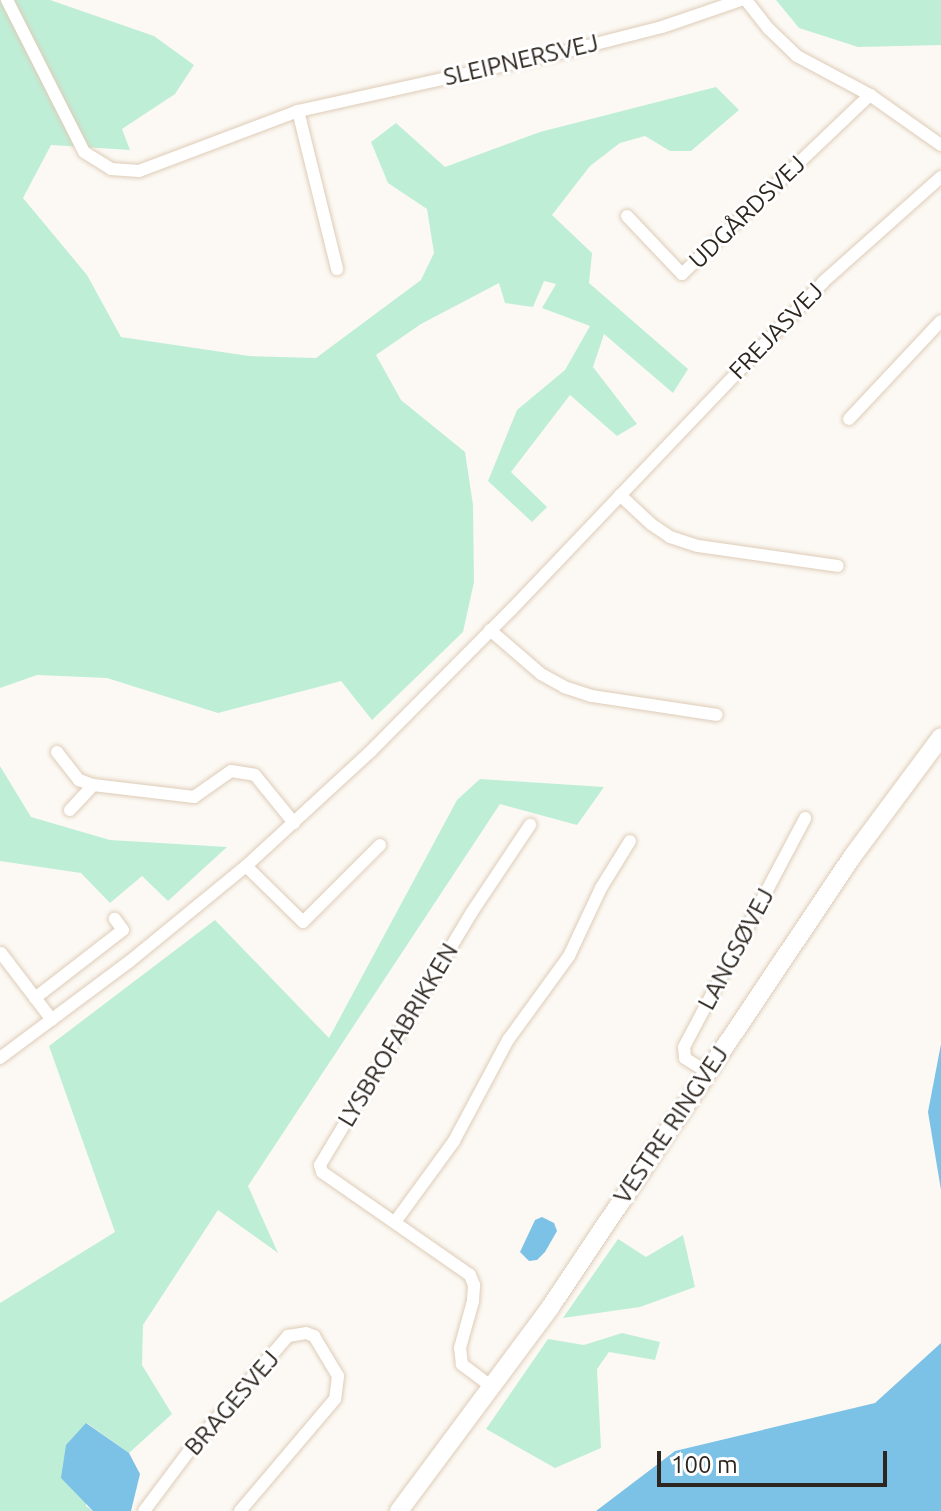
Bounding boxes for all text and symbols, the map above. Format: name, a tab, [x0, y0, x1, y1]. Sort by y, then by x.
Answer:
street label: SLEIPNERSVEJ	[441, 28, 601, 92]
street label: UDGÅRDSVEJ	[683, 149, 811, 275]
street label: FREJASVEJ	[723, 277, 829, 385]
street label: LANGSØVEJ	[692, 883, 780, 1015]
street label: LYSBROFABRIKKEN	[332, 938, 464, 1132]
street label: VESTRE RINGVEJ	[608, 1041, 734, 1209]
street label: BRAGESVEJ	[179, 1345, 285, 1461]
scale bar	[661, 1435, 891, 1485]
text: 100 m	[671, 1451, 738, 1478]

